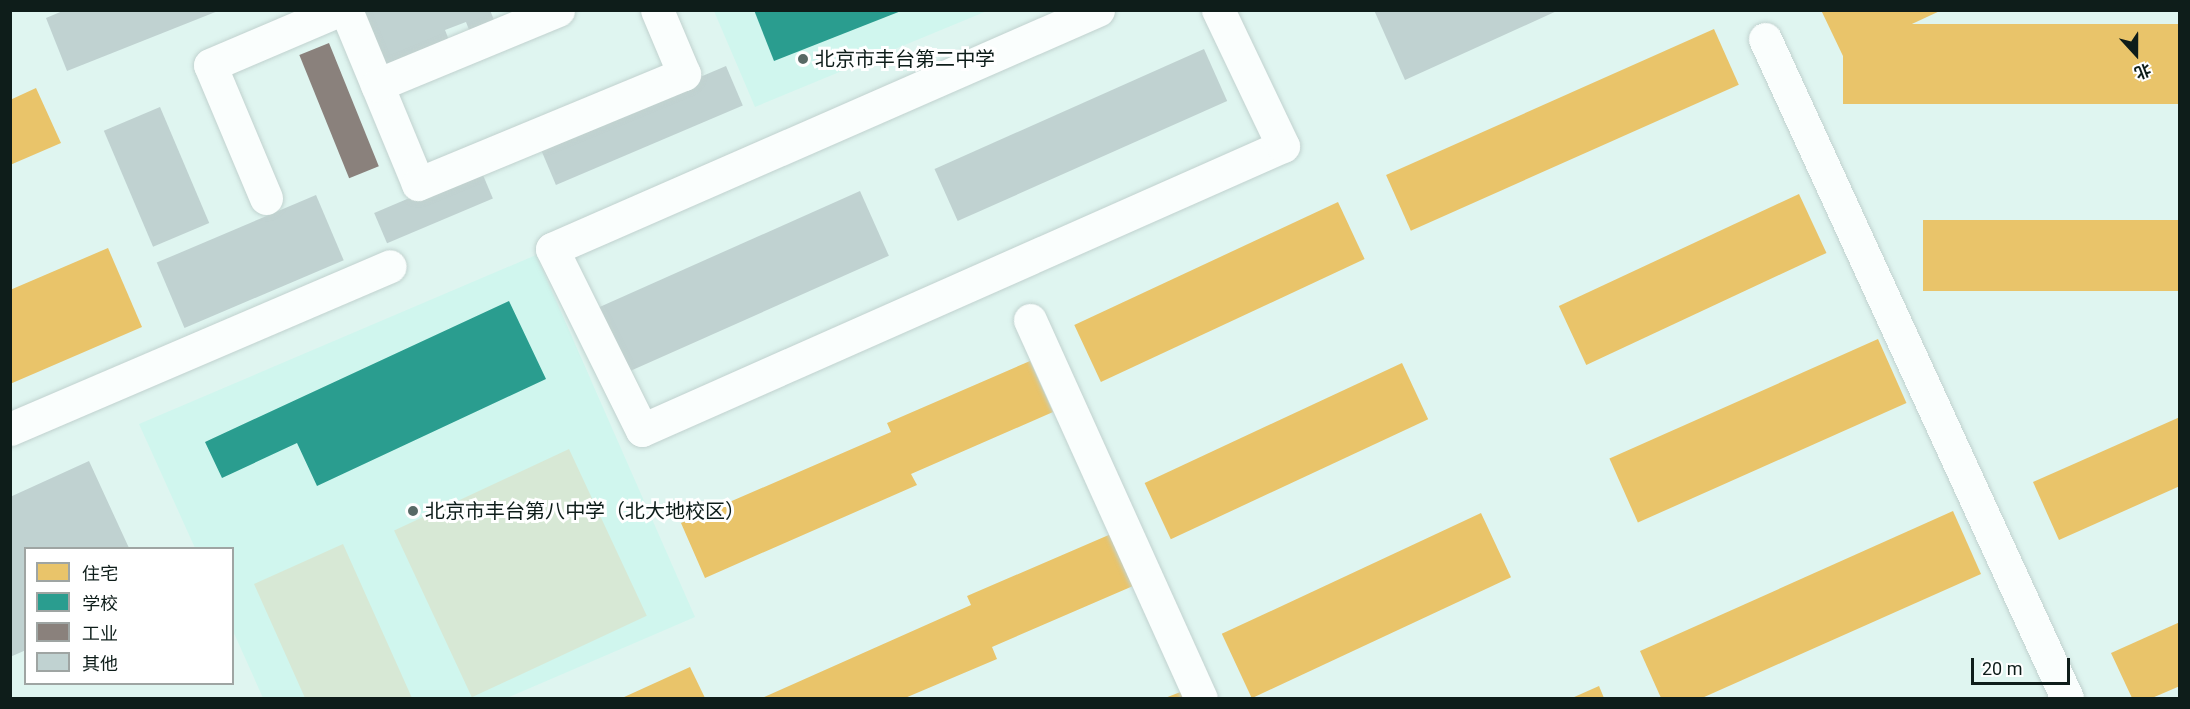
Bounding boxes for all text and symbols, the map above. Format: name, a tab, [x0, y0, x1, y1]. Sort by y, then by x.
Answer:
north arrow	[2106, 24, 2166, 84]
place label: 北京市丰台第二中学	[815, 47, 995, 71]
marker: 北京市丰台第二中学	[796, 52, 810, 66]
text: 北	[2132, 60, 2154, 83]
place label: 北京市丰台第八中学（北大地校区）	[425, 499, 745, 523]
marker: 北京市丰台第八中学（北大地校区）	[406, 504, 420, 518]
legend	[24, 547, 234, 685]
text: 住宅	[82, 563, 118, 584]
text: 学校	[82, 593, 118, 614]
text: 工业	[82, 623, 118, 644]
scale bar	[1974, 646, 2073, 684]
text: 其他	[82, 653, 118, 674]
text: 20 m	[1982, 658, 2022, 679]

